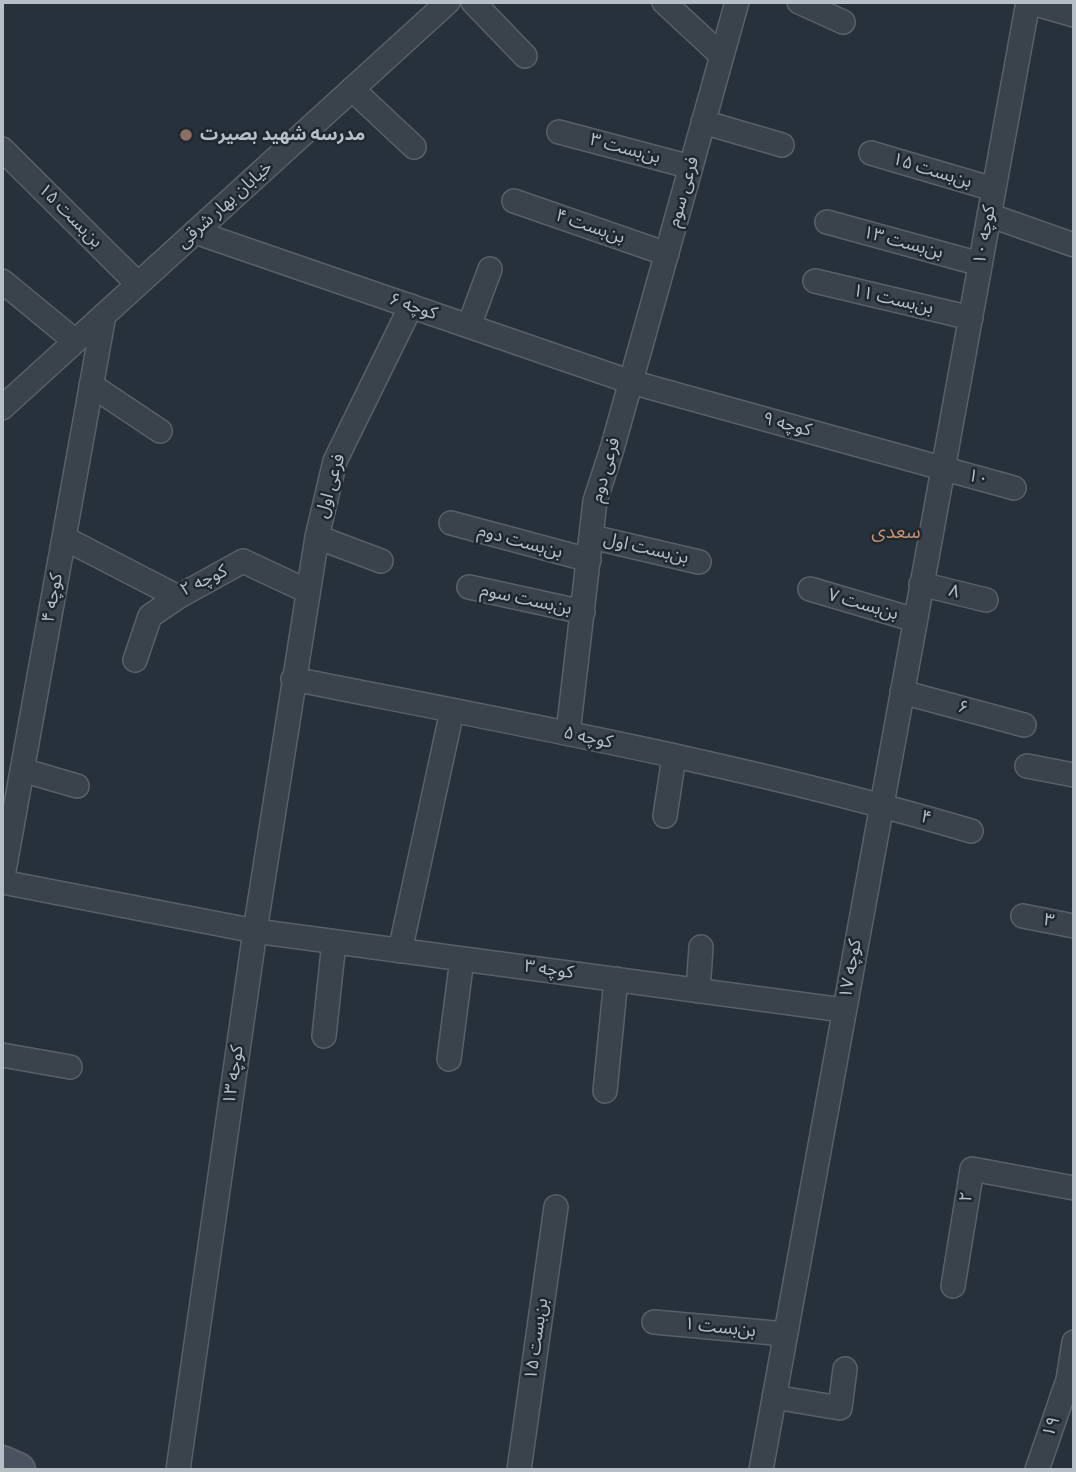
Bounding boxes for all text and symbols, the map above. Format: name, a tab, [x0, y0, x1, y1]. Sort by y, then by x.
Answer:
place label: مدرسه شهید بصیرت	[200, 124, 365, 146]
marker: مدرسه شهید بصیرت	[178, 127, 194, 143]
street label: بن‌بست ۳	[587, 129, 663, 169]
street label: بن‌بست ۱۵	[889, 149, 975, 193]
street label: فرعی سوم	[664, 154, 704, 230]
street label: خیابان بهار شرقی	[173, 157, 277, 253]
street label: بن‌بست ۱۵	[33, 179, 107, 253]
street label: کوچه ۱۰	[969, 204, 1001, 266]
street label: بن‌بست ۴	[552, 205, 628, 249]
street label: بن‌بست ۱۳	[860, 222, 946, 264]
street label: بن‌بست ۱۱	[850, 280, 936, 320]
street label: کوچه ۶	[386, 289, 440, 325]
street label: کوچه ۹	[760, 408, 814, 442]
street label: فرعی دوم	[586, 435, 626, 505]
street label: فرعی اول	[312, 451, 350, 521]
street label: ۱۰	[965, 465, 991, 491]
street label: بن‌بست دوم	[475, 520, 565, 564]
district label: سعدی	[871, 522, 921, 544]
street label: بن‌بست اول	[601, 529, 691, 569]
street label: کوچه ۲	[177, 560, 231, 602]
street label: کوچه ۴	[38, 572, 68, 624]
street label: بن‌بست سوم	[478, 580, 574, 620]
street label: ۸	[946, 580, 962, 604]
street label: بن‌بست ۷	[825, 585, 901, 625]
street label: ۶	[955, 696, 971, 720]
street label: کوچه ۵	[562, 722, 614, 754]
street label: ۴	[918, 806, 934, 830]
street label: ۳	[1042, 909, 1056, 933]
street label: کوچه ۱۷	[835, 938, 867, 1000]
street label: کوچه ۳	[523, 956, 575, 984]
street label: کوچه ۱۳	[219, 1044, 249, 1106]
street label: ۲	[956, 1190, 978, 1204]
street label: بن‌بست ۱۵	[521, 1297, 553, 1381]
street label: بن‌بست ۱	[683, 1313, 757, 1343]
street label: ۱۹	[1038, 1414, 1066, 1440]

